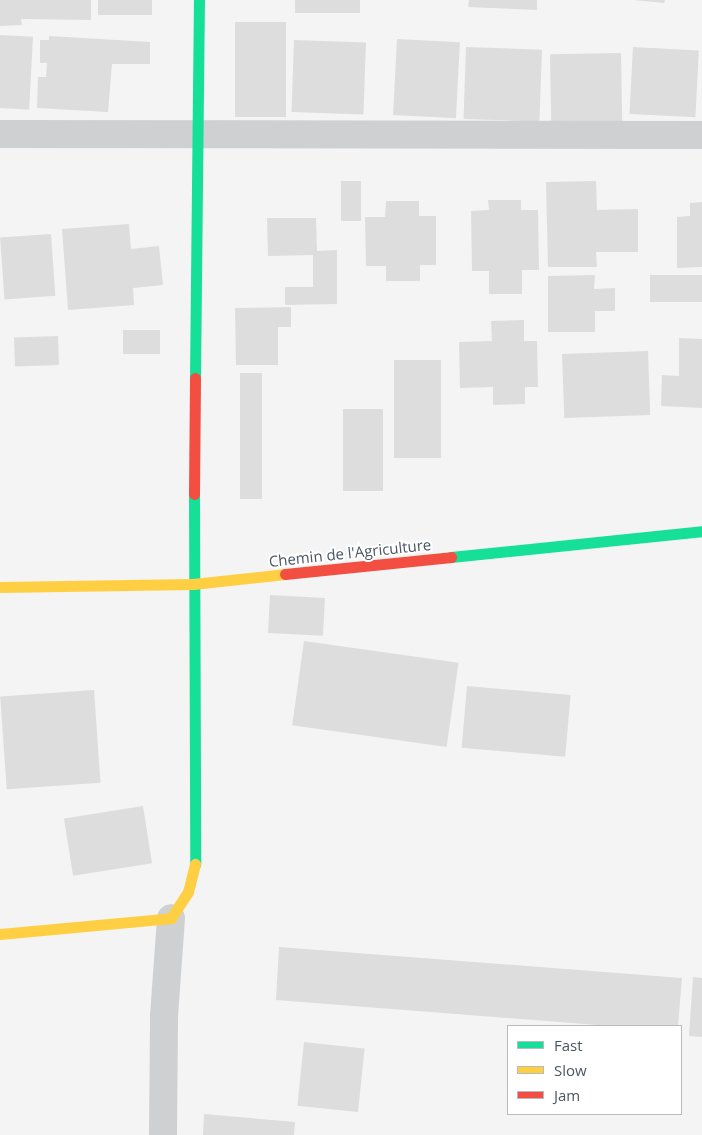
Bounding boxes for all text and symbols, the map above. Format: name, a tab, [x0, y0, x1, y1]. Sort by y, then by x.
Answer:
street label: Chemin de l'Agriculture	[268, 536, 432, 570]
legend	[507, 1025, 682, 1115]
text: Fast	[554, 1035, 583, 1055]
text: Slow	[554, 1060, 587, 1080]
text: Jam	[554, 1085, 580, 1105]

